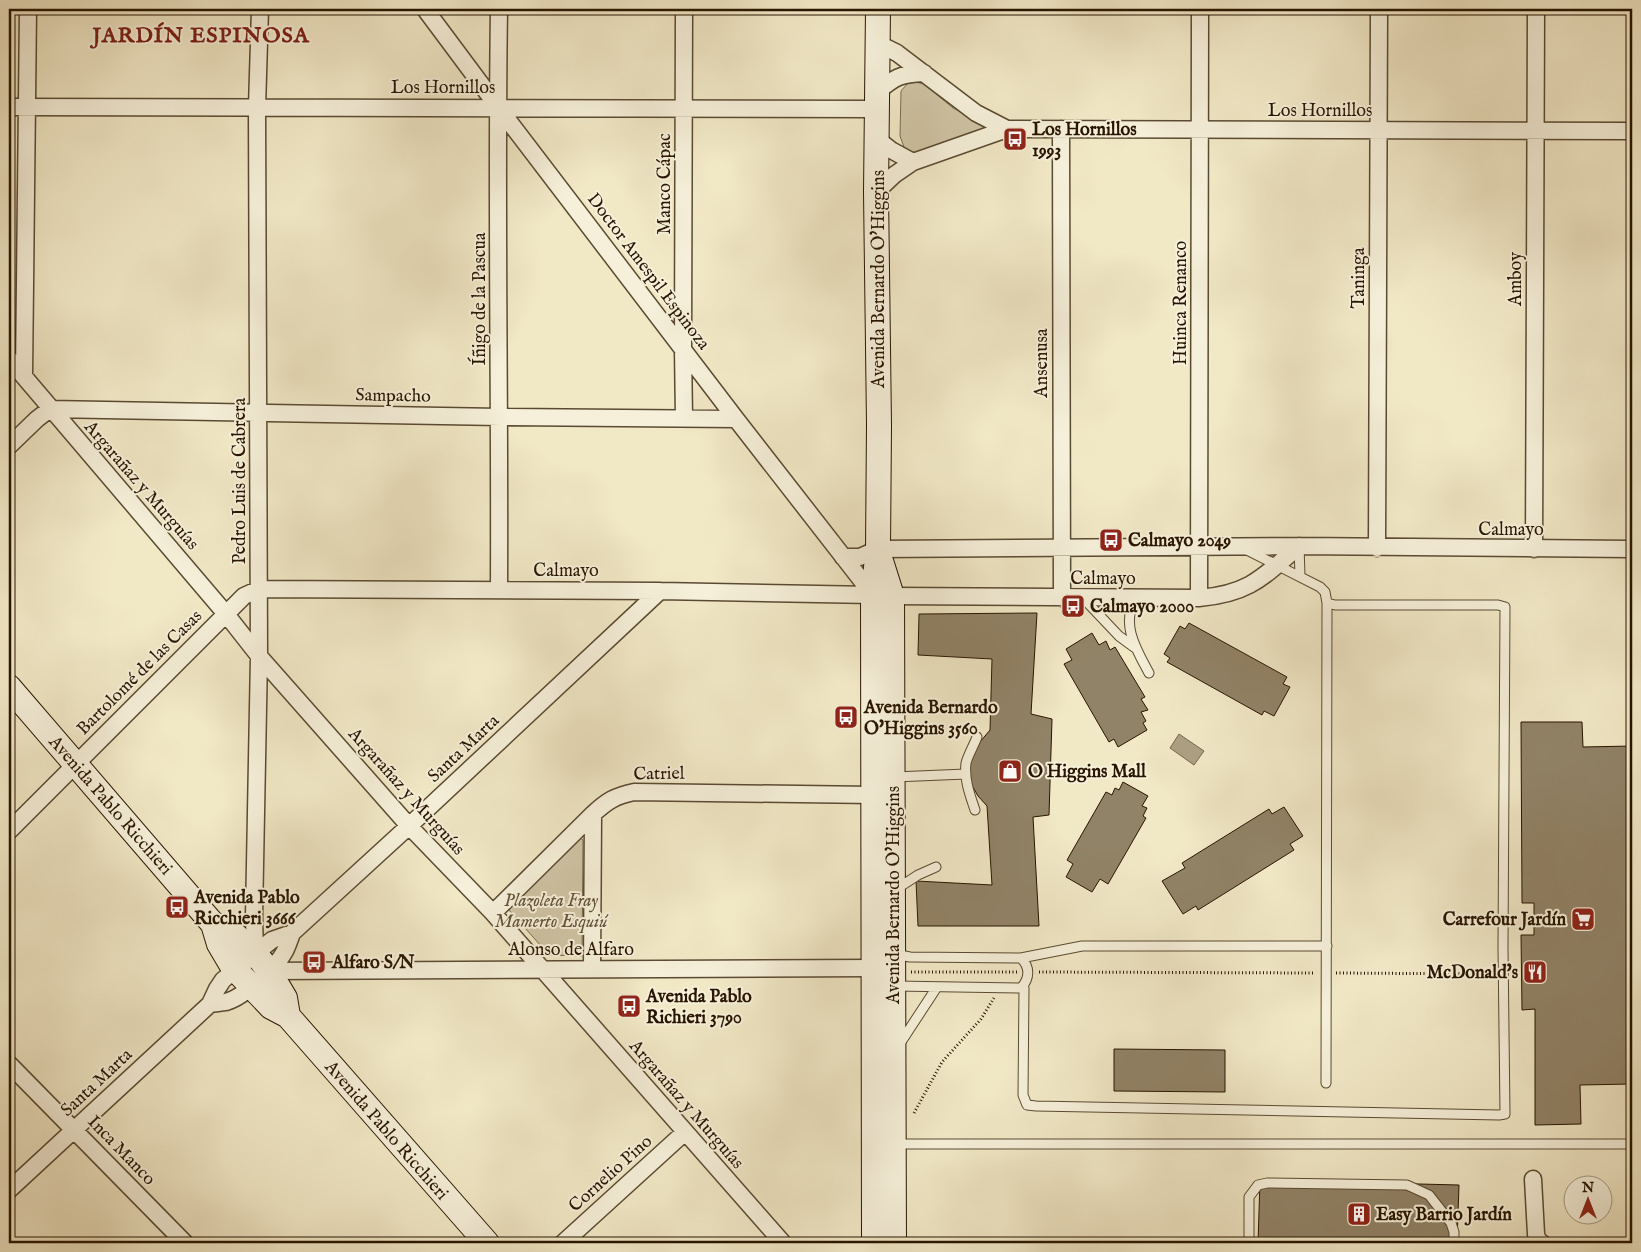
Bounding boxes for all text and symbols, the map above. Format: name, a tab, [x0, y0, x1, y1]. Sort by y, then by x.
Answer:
district label: JARDÍN ESPINOSA	[89, 22, 310, 50]
street label: Los Hornillos	[391, 77, 495, 100]
street label: Los Hornillos	[1268, 100, 1372, 123]
place label: Los Hornillos 1993	[1032, 119, 1137, 163]
bus stop icon: Los Hornillos 1993	[1002, 126, 1028, 152]
street label: Manco Cápac	[654, 133, 677, 235]
street label: Avenida Bernardo O'Higgins	[868, 170, 891, 389]
street label: Doctor Amespil Espinoza	[581, 189, 715, 355]
street label: Íñigo de la Pascua	[467, 232, 492, 366]
street label: Huinca Renanco	[1170, 240, 1193, 365]
street label: Taninga	[1348, 247, 1371, 309]
street label: Amboy	[1505, 252, 1528, 307]
street label: Ansenusa	[1031, 328, 1054, 399]
street label: Sampacho	[355, 384, 431, 409]
street label: Pedro Luis de Cabrera	[229, 397, 252, 564]
street label: Argarañaz y Murguías	[78, 416, 203, 555]
street label: Calmayo	[1478, 519, 1544, 542]
bus stop icon: Calmayo 2049	[1098, 527, 1124, 553]
place label: Calmayo 2049	[1128, 530, 1231, 553]
street label: Calmayo	[533, 560, 599, 583]
street label: Calmayo	[1070, 568, 1136, 591]
bus stop icon: Calmayo 2000	[1060, 593, 1086, 619]
place label: Calmayo 2000	[1090, 596, 1194, 619]
street label: Bartolomé de las Casas	[72, 605, 208, 741]
place label: Avenida Bernardo O'Higgins 3560	[863, 697, 998, 741]
bus stop icon: Avenida Bernardo O'Higgins 3560	[833, 704, 859, 730]
street label: Santa Marta	[423, 710, 505, 788]
street label: Argarañaz y Murguías	[342, 723, 469, 861]
street label: Avenida Pablo Ricchieri	[42, 731, 177, 881]
shop icon: O Higgins Mall	[997, 758, 1023, 784]
place label: O Higgins Mall	[1028, 761, 1147, 784]
street label: Catriel	[633, 763, 685, 786]
street label: Avenida Bernardo O'Higgins	[883, 786, 906, 1005]
place label: Avenida Pablo Ricchieri 3666	[193, 887, 300, 931]
park label: Plazoleta Fray Mamerto Esquiú	[494, 890, 609, 934]
bus stop icon: Avenida Pablo Ricchieri 3666	[164, 894, 190, 920]
supermarket icon: Carrefour Jardín	[1570, 906, 1596, 932]
place label: Carrefour Jardín	[1443, 909, 1566, 932]
street label: Alonso de Alfaro	[507, 939, 634, 962]
bus stop icon: Alfaro S/N	[301, 949, 327, 975]
place label: Alfaro S/N	[331, 952, 415, 975]
restaurant icon: McDonald's	[1522, 959, 1548, 985]
place label: McDonald's	[1426, 962, 1519, 985]
place label: Avenida Pablo Richieri 3790	[645, 986, 752, 1030]
bus stop icon: Avenida Pablo Richieri 3790	[616, 993, 642, 1019]
street label: Argarañaz y Murguías	[623, 1035, 748, 1174]
street label: Santa Marta	[56, 1044, 138, 1122]
street label: Avenida Pablo Ricchieri	[318, 1056, 453, 1206]
street label: Inca Manco	[82, 1111, 160, 1191]
street label: Cornelio Pino	[564, 1130, 658, 1218]
north arrow	[1564, 1174, 1614, 1224]
text: N	[1581, 1179, 1594, 1197]
building icon: Easy Barrio Jardín	[1346, 1201, 1372, 1227]
place label: Easy Barrio Jardín	[1376, 1204, 1512, 1227]

